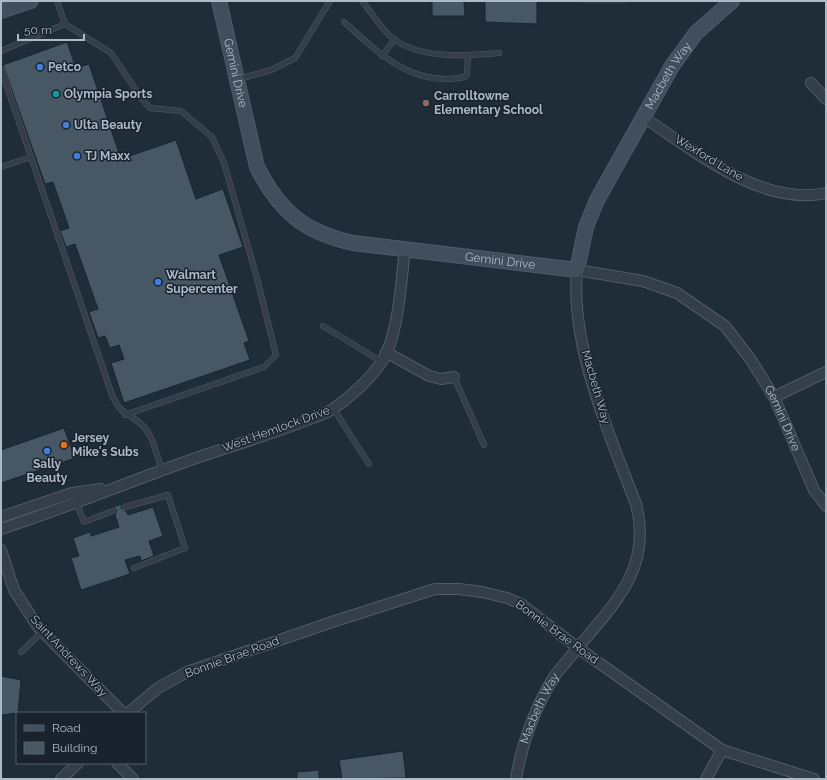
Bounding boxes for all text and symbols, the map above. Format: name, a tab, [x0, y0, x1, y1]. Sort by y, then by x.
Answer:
scale bar	[18, 16, 84, 42]
text: 50 m	[24, 23, 52, 37]
street label: Gemini Drive	[221, 37, 250, 109]
street label: Macbeth Way	[642, 39, 694, 112]
place label: Petco	[48, 60, 81, 74]
marker: Petco	[35, 62, 45, 72]
place label: Olympia Sports	[64, 87, 152, 101]
marker: Olympia Sports	[51, 89, 61, 99]
place label: Carrolltowne Elementary School	[434, 89, 543, 117]
marker: Carrolltowne Elementary School	[421, 98, 431, 108]
place label: Ulta Beauty	[74, 118, 142, 132]
marker: Ulta Beauty	[61, 120, 71, 130]
street label: Wexford Lane	[672, 132, 746, 184]
place label: TJ Maxx	[85, 149, 131, 163]
marker: TJ Maxx	[72, 151, 82, 161]
street label: Gemini Drive	[464, 250, 536, 272]
place label: Walmart Supercenter	[166, 268, 238, 296]
marker: Walmart Supercenter	[153, 277, 163, 287]
street label: Macbeth Way	[579, 348, 613, 426]
street label: Gemini Drive	[761, 383, 803, 453]
street label: West Hemlock Drive	[220, 403, 332, 455]
place label: Jersey Mike's Subs	[72, 431, 139, 459]
marker: Jersey Mike's Subs	[59, 440, 69, 450]
marker: Sally Beauty	[42, 446, 52, 456]
place label: Sally Beauty	[27, 457, 68, 485]
street label: Bonnie Brae Road	[513, 597, 601, 667]
street label: Saint Andrews Way	[28, 612, 111, 700]
street label: Bonnie Brae Road	[183, 633, 281, 681]
street label: Macbeth Way	[518, 670, 562, 745]
legend	[16, 712, 146, 764]
text: Road	[52, 721, 81, 735]
text: Building	[52, 741, 98, 755]

